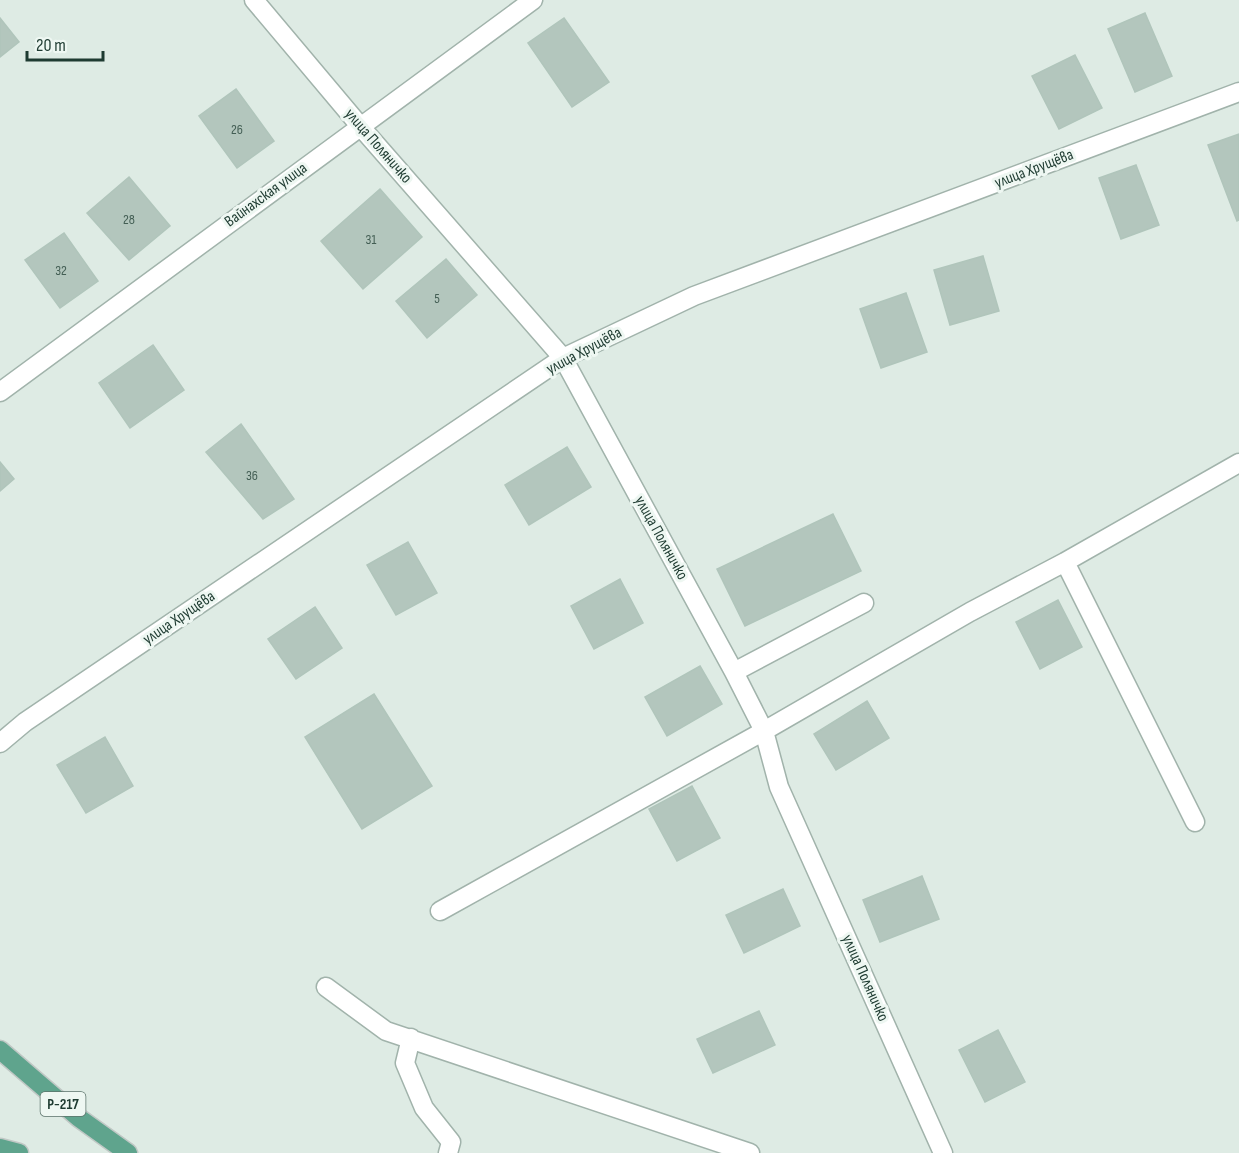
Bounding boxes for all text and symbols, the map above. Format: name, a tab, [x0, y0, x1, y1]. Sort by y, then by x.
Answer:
scale bar	[27, 24, 104, 62]
text: 20 m	[36, 35, 66, 56]
street label: улица Поляничко	[340, 105, 416, 187]
house number: 26	[231, 121, 243, 138]
street label: улица Хрущёва	[992, 145, 1076, 193]
street label: Вайнахская улица	[221, 159, 311, 231]
house number: 28	[123, 211, 135, 228]
house number: 31	[366, 231, 376, 248]
house number: 32	[55, 262, 67, 279]
house number: 5	[434, 290, 440, 307]
street label: улица Хрущёва	[543, 323, 625, 379]
house number: 36	[246, 467, 258, 484]
street label: улица Поляничко	[630, 493, 692, 583]
street label: улица Хрущёва	[139, 587, 219, 649]
street label: улица Поляничко	[837, 932, 893, 1024]
road number: Р-217	[40, 1092, 86, 1116]

